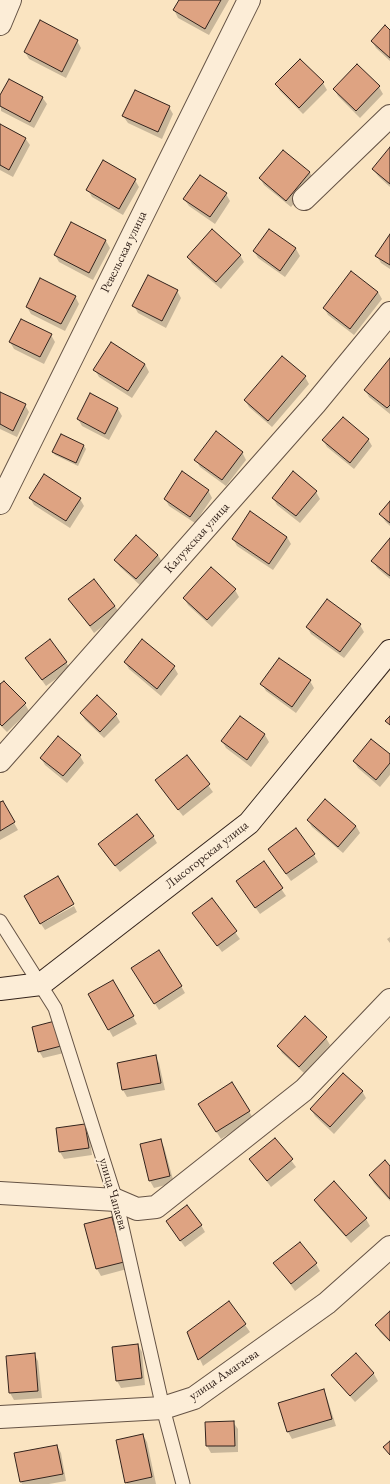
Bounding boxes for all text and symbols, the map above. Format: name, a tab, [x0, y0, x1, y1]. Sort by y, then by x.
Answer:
street label: Ревельская улица	[98, 209, 150, 295]
street label: Калужская улица	[161, 499, 233, 577]
street label: Лысогорская улица	[162, 818, 252, 892]
street label: улица Чапаева	[95, 1156, 131, 1232]
street label: улица Амагаева	[186, 1346, 262, 1404]

